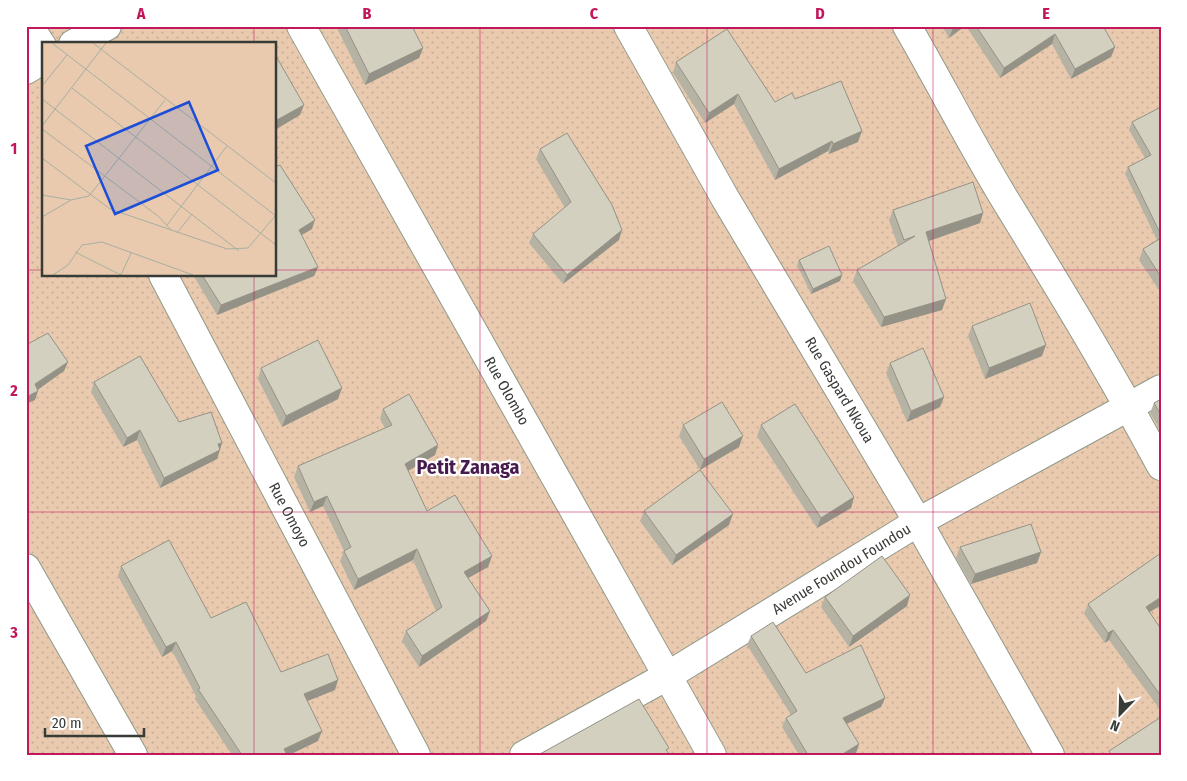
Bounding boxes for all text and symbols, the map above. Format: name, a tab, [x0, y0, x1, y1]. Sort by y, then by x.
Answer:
text: A	[136, 4, 146, 23]
text: B	[363, 4, 372, 23]
text: C	[590, 4, 599, 23]
text: D	[815, 4, 825, 23]
text: E	[1042, 4, 1050, 23]
inset map	[42, 42, 276, 276]
text: 1	[11, 139, 17, 158]
street label: Rue Gaspard Nkoua	[801, 334, 878, 446]
street label: Rue Olombo	[480, 354, 533, 428]
text: 2	[9, 381, 18, 400]
district label: Petit Zanaga	[416, 455, 520, 479]
street label: Rue Omoyo	[265, 479, 314, 550]
street label: Avenue Foundou Foundou	[769, 520, 914, 618]
text: 3	[9, 623, 18, 642]
north arrow	[1094, 688, 1144, 738]
scale bar	[45, 706, 144, 738]
text: 20 m	[52, 714, 82, 732]
text: N	[1108, 716, 1122, 735]

